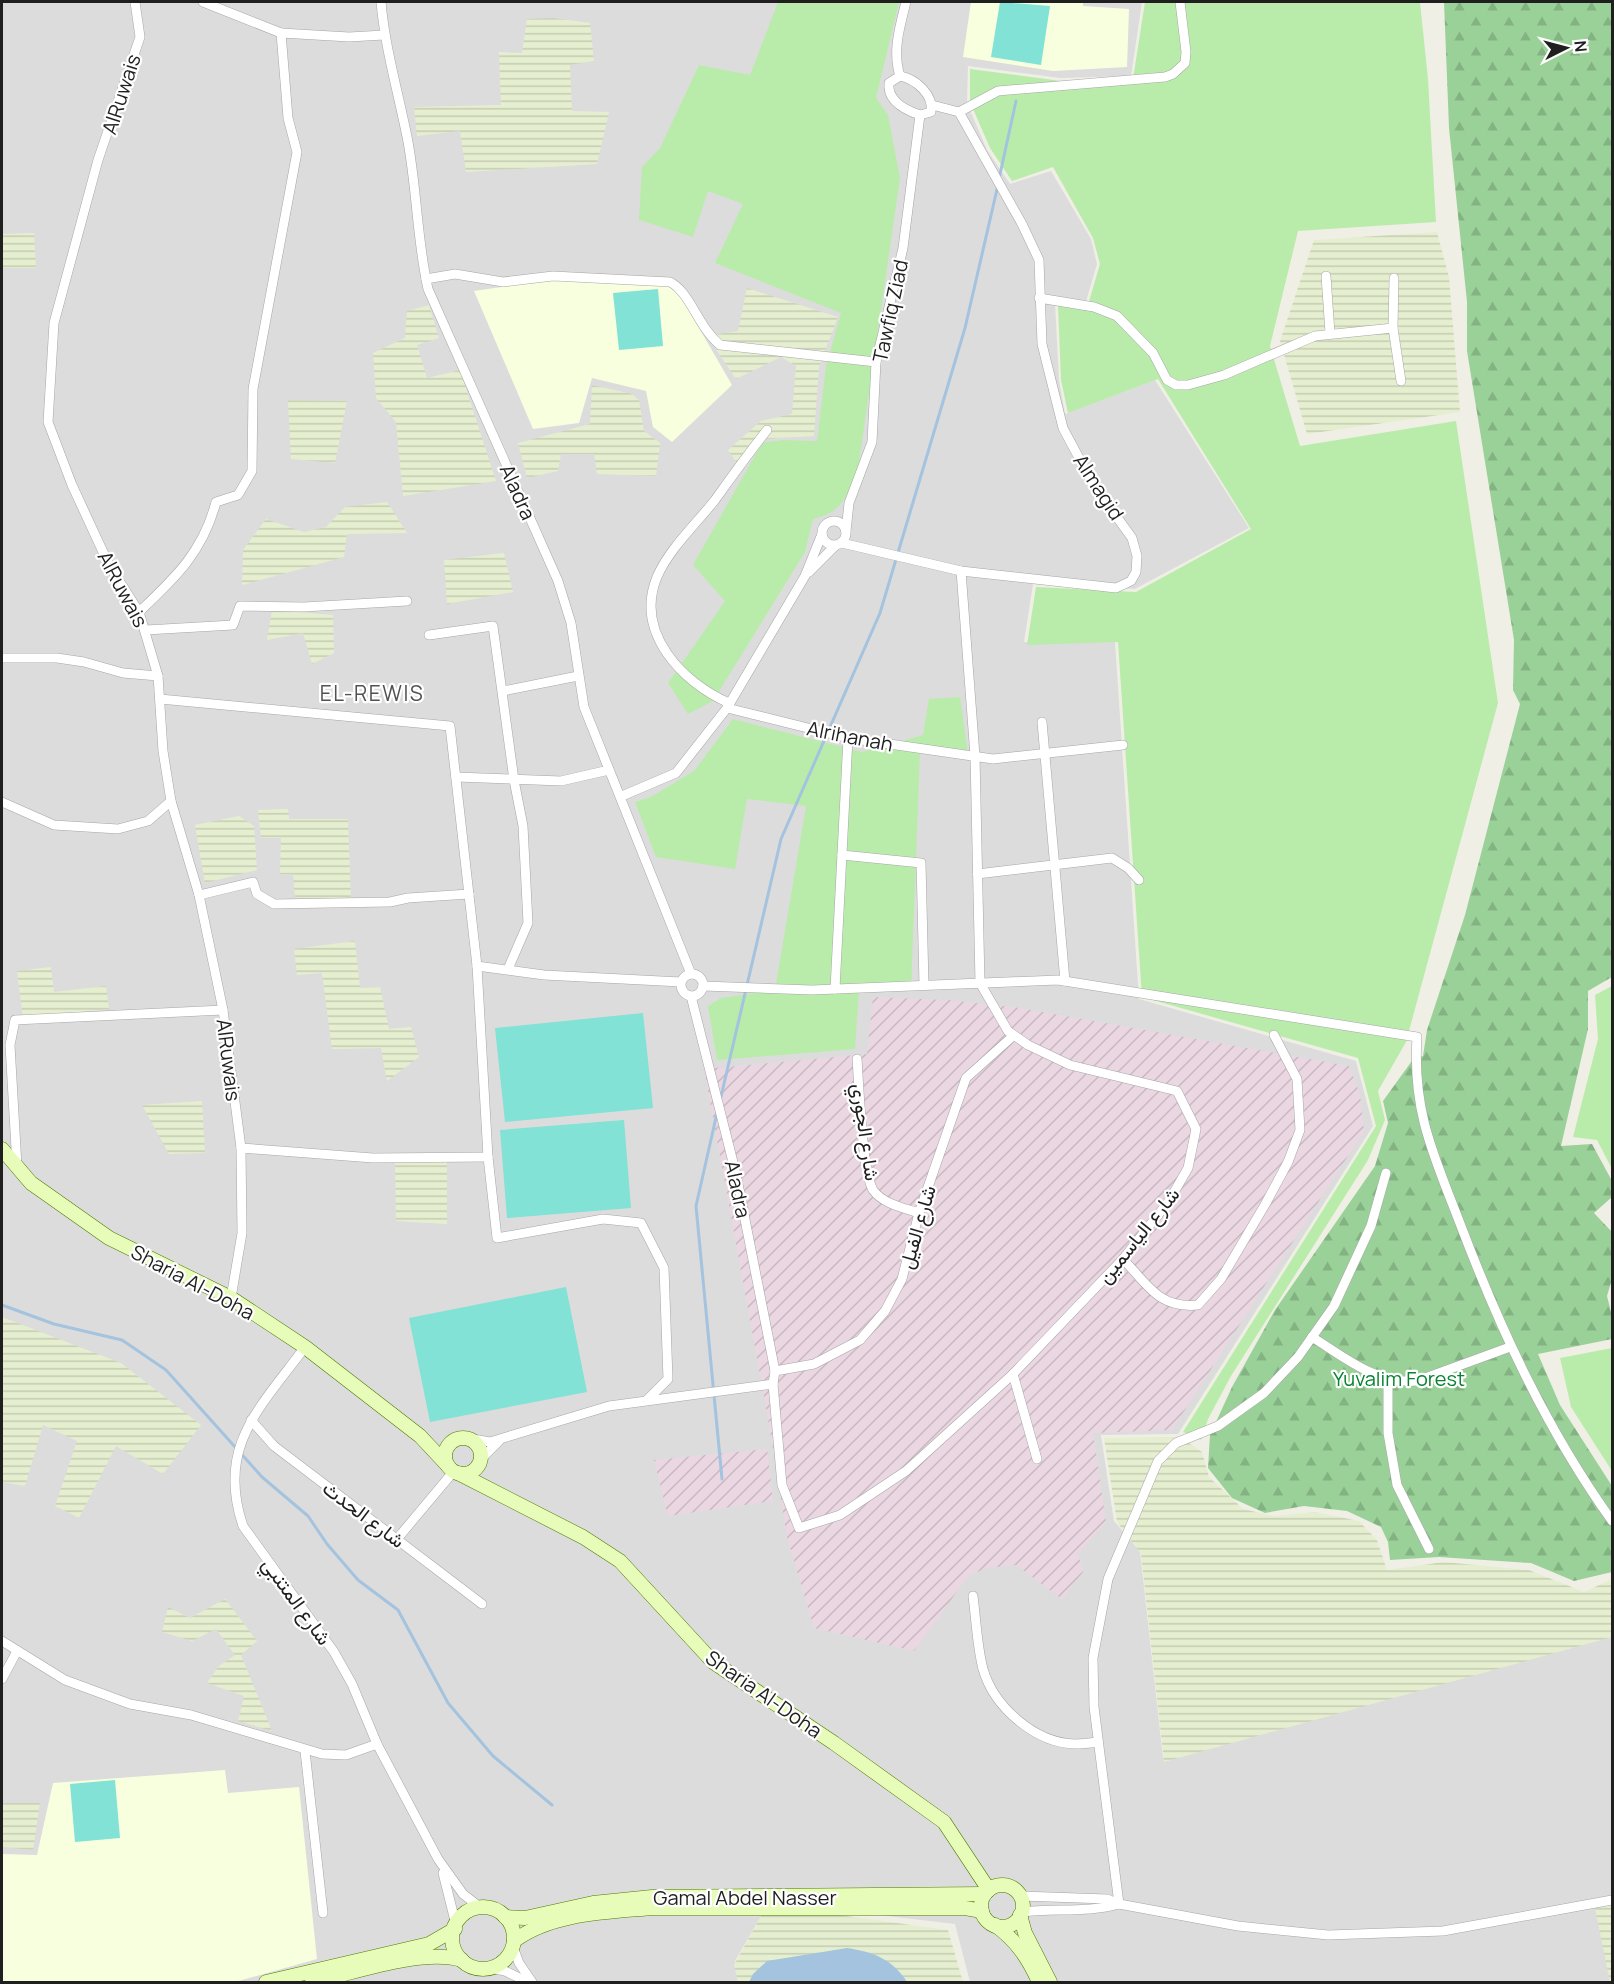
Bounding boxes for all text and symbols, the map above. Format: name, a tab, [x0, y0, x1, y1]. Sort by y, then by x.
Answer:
north arrow	[1536, 18, 1596, 78]
text: N	[1569, 40, 1592, 53]
street label: AlRuwais	[95, 50, 147, 138]
street label: Tawfiq Ziad	[866, 257, 914, 365]
street label: Almagid	[1068, 449, 1130, 525]
street label: Aladra	[494, 460, 542, 524]
street label: AlRuwais	[92, 546, 154, 632]
district label: EL-REWIS	[320, 679, 424, 707]
street label: Alrihanah	[805, 714, 895, 758]
street label: AlRuwais	[211, 1017, 247, 1103]
street label: شارع الجوري	[842, 1082, 886, 1183]
street label: Aladra	[719, 1158, 757, 1220]
street label: شارع الياسمين	[1091, 1181, 1186, 1289]
street label: شارع الفيل	[892, 1182, 943, 1272]
street label: Sharia Al-Doha	[126, 1238, 260, 1326]
park label: Yuvalim Forest	[1333, 1365, 1465, 1392]
street label: شارع الحدث	[317, 1474, 411, 1555]
street label: شارع المتنبي	[253, 1552, 338, 1653]
street label: Sharia Al-Doha	[700, 1644, 828, 1744]
street label: Gamal Abdel Nasser	[653, 1884, 837, 1911]

